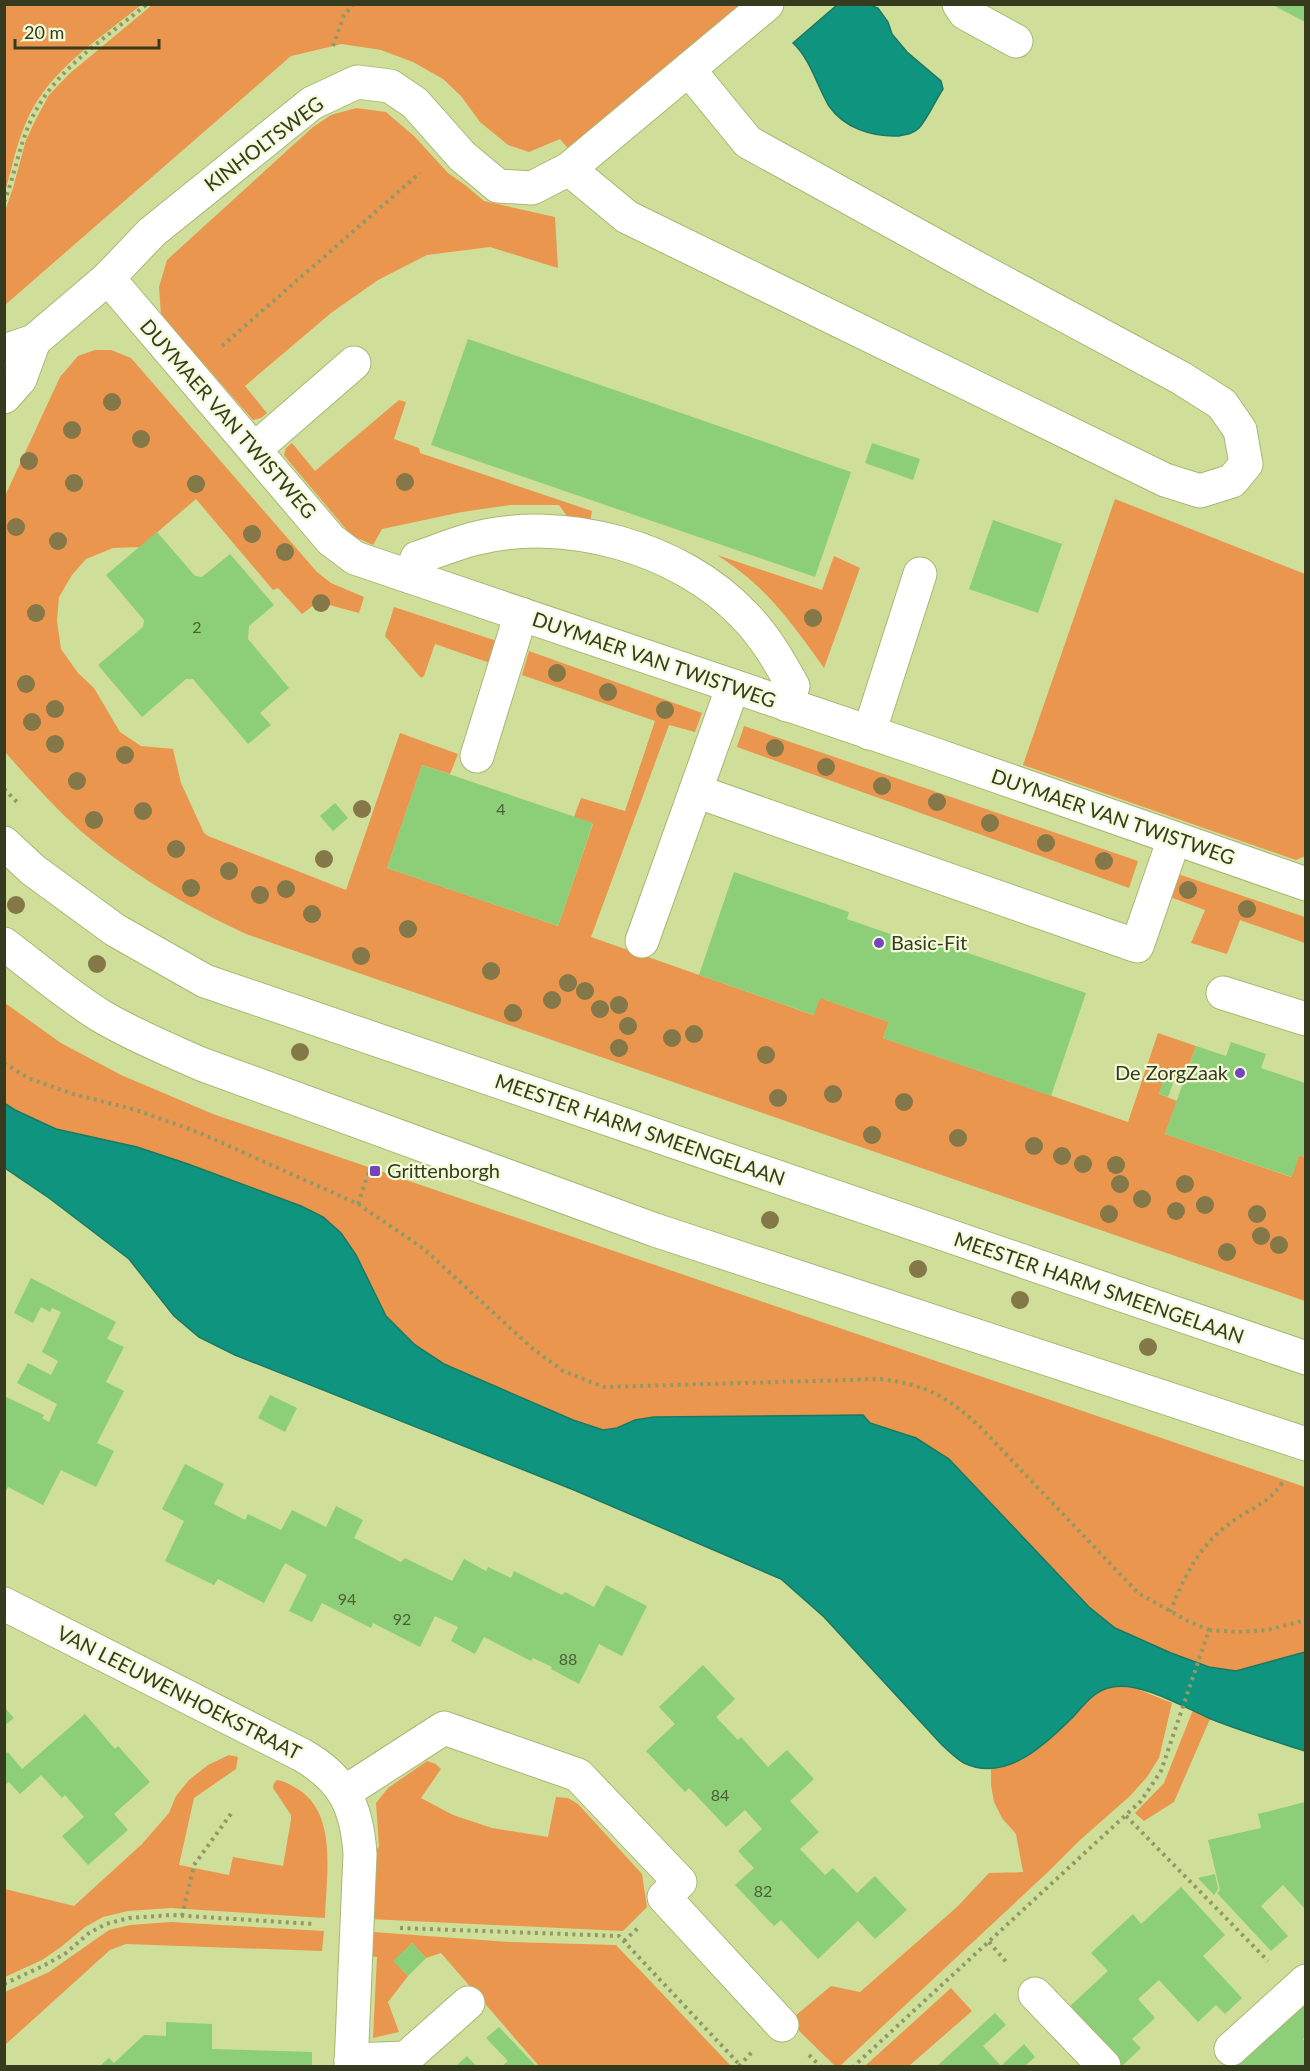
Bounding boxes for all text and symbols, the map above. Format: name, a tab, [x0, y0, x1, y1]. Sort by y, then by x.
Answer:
scale bar	[15, 12, 159, 50]
text: 20 m	[24, 21, 64, 43]
street label: KINHOLTSWEG	[199, 91, 328, 196]
street label: DUYMAER VAN TWISTWEG	[136, 314, 322, 523]
street label: DUYMAER VAN TWISTWEG	[529, 606, 779, 712]
house number: 2	[192, 617, 202, 636]
street label: DUYMAER VAN TWISTWEG	[988, 763, 1238, 869]
house number: 4	[496, 799, 506, 818]
place label: Basic-Fit	[891, 930, 967, 954]
marker: Basic-Fit	[872, 936, 886, 950]
place label: De ZorgZaak	[1115, 1060, 1229, 1084]
marker: De ZorgZaak	[1233, 1066, 1247, 1080]
street label: MEESTER HARM SMEENGELAAN	[492, 1068, 788, 1190]
place label: Grittenborgh	[387, 1158, 500, 1182]
marker: Grittenborgh	[368, 1164, 382, 1178]
street label: MEESTER HARM SMEENGELAAN	[951, 1226, 1247, 1348]
house number: 94	[338, 1589, 356, 1608]
house number: 92	[393, 1609, 411, 1628]
street label: VAN LEEUWENHOEKSTRAAT	[53, 1620, 306, 1764]
house number: 88	[559, 1649, 577, 1668]
house number: 84	[711, 1785, 729, 1804]
house number: 82	[754, 1881, 772, 1900]

